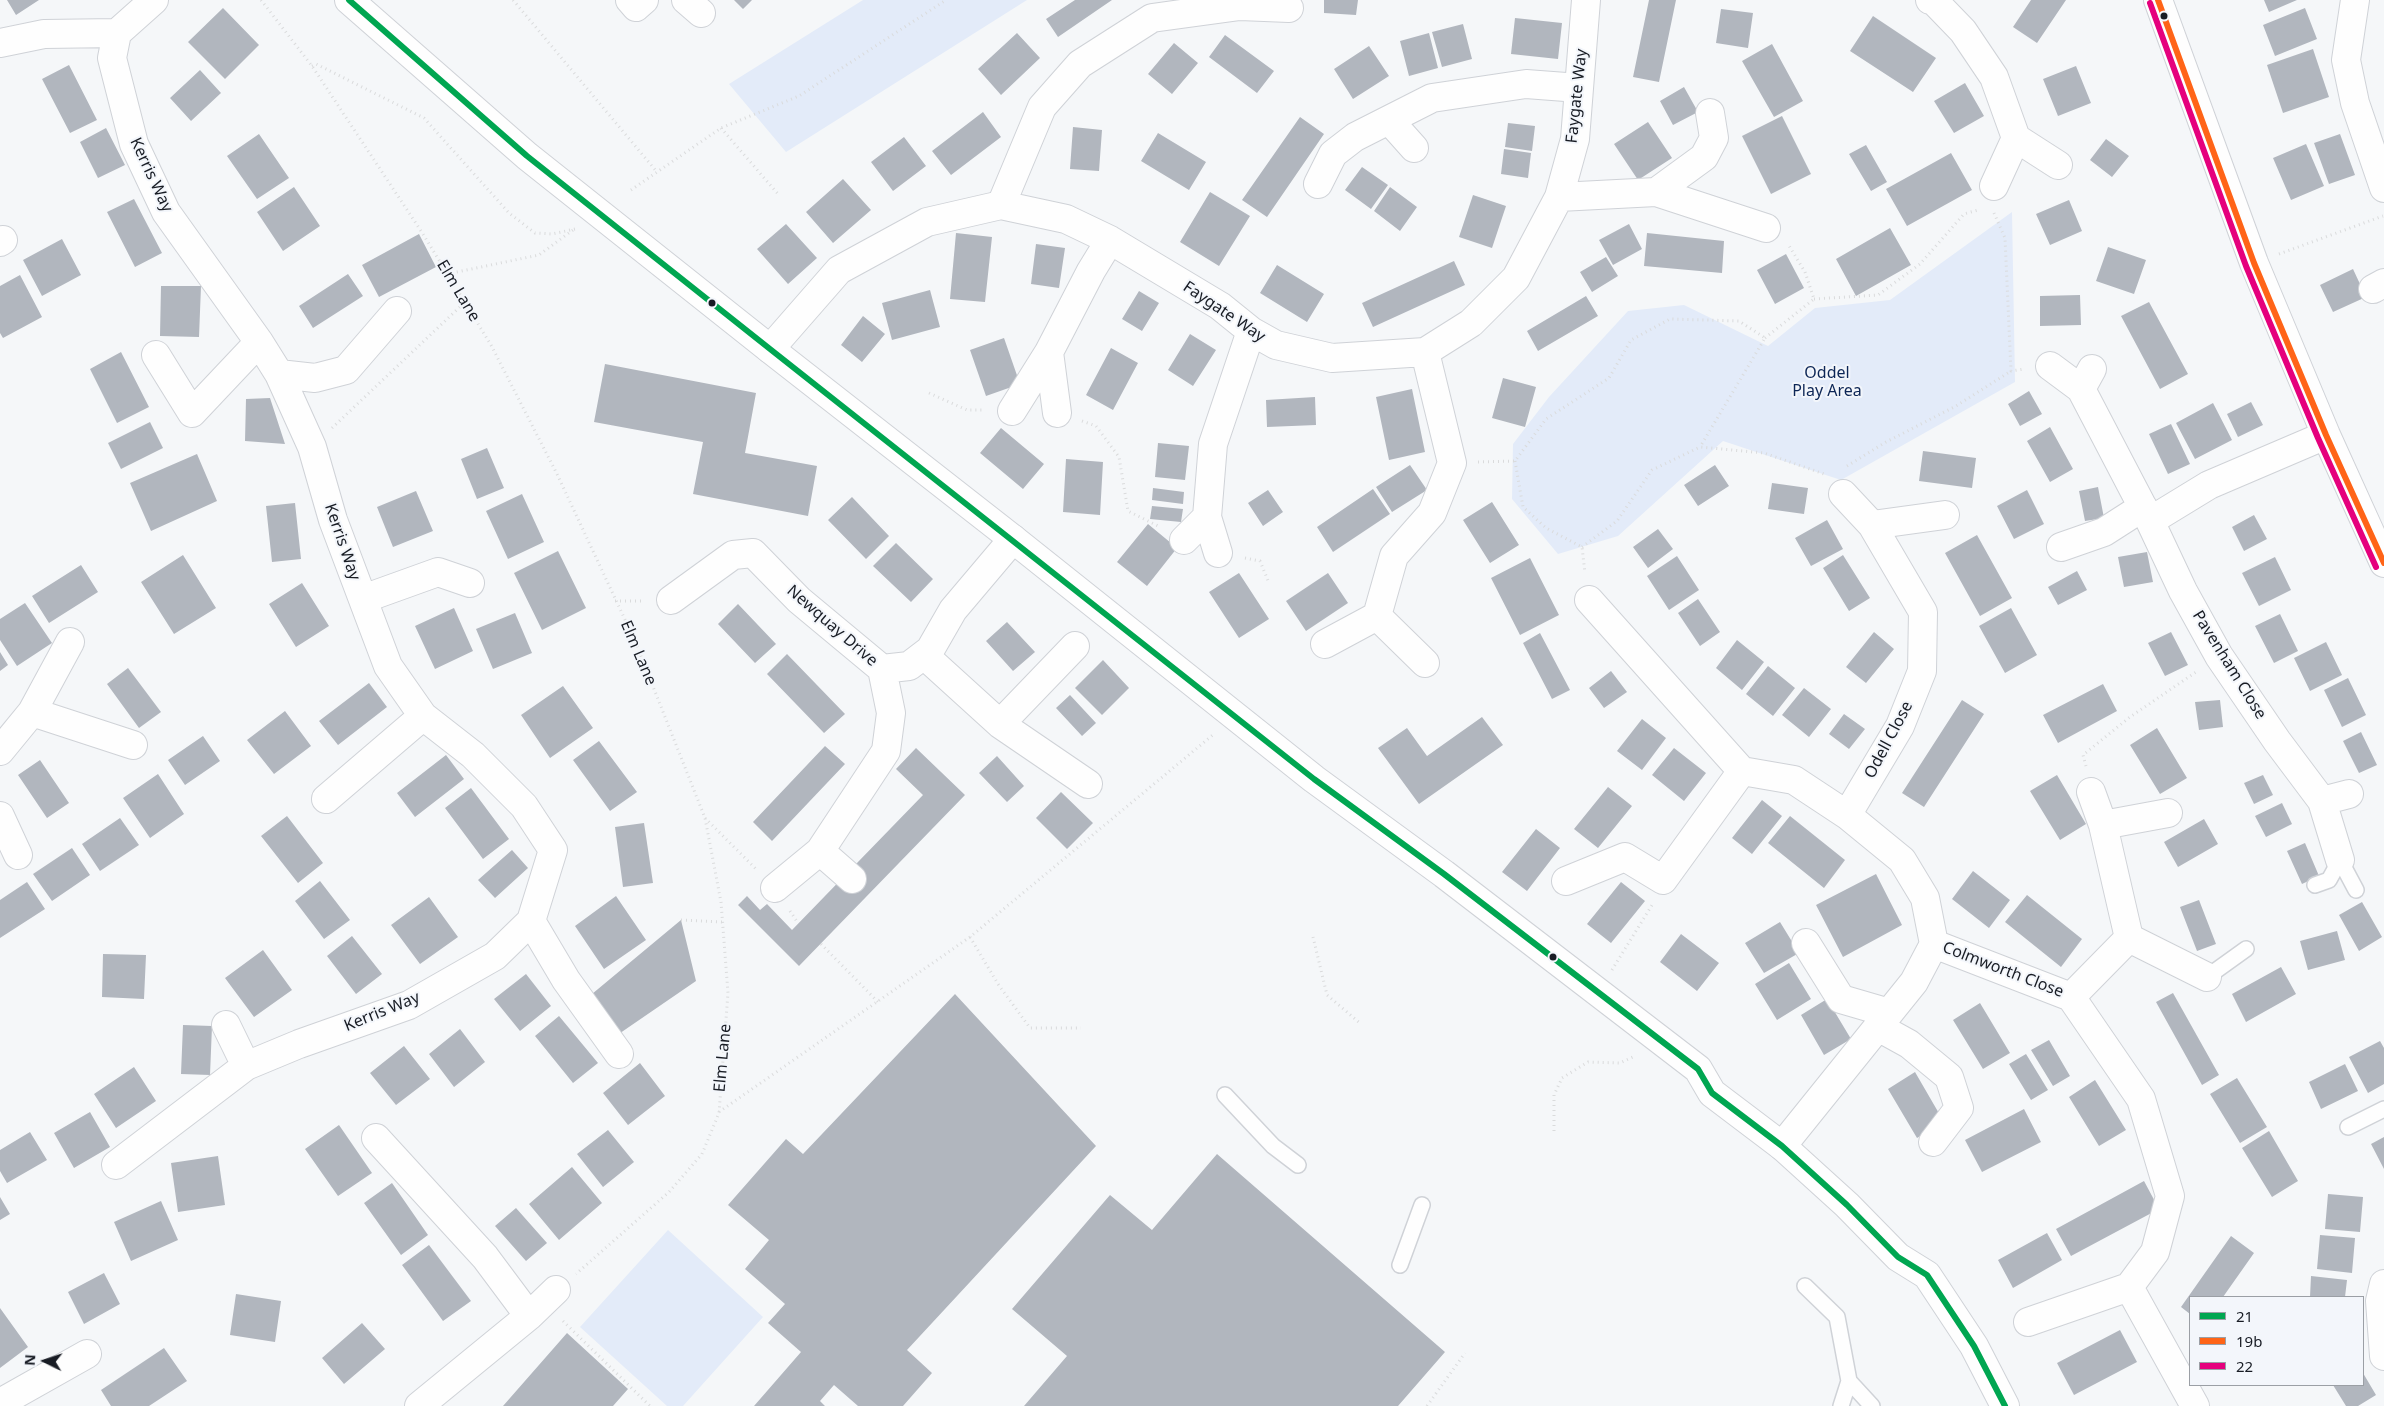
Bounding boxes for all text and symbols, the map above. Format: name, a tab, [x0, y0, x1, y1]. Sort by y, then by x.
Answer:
unlabelled marker	[2159, 11, 2169, 21]
street label: Faygate Way	[1562, 48, 1592, 144]
street label: Kerris Way	[125, 135, 177, 215]
street label: Elm Lane	[432, 257, 484, 325]
street label: Faygate Way	[1179, 278, 1269, 346]
unlabelled marker	[707, 298, 717, 308]
park label: Oddel Play Area	[1792, 363, 1862, 401]
street label: Kerris Way	[320, 501, 364, 583]
street label: Newquay Drive	[783, 581, 881, 671]
street label: Pavenham Close	[2188, 607, 2270, 723]
street label: Elm Lane	[616, 618, 660, 688]
street label: Odell Close	[1861, 698, 1917, 782]
street label: Colmworth Close	[1940, 938, 2066, 1002]
unlabelled marker	[1548, 952, 1558, 962]
street label: Kerris Way	[341, 988, 423, 1036]
street label: Elm Lane	[710, 1023, 736, 1093]
legend	[2189, 1296, 2364, 1386]
text: 21	[2236, 1306, 2253, 1326]
text: 19b	[2236, 1331, 2262, 1351]
north arrow	[20, 1336, 70, 1386]
text: N	[20, 1354, 39, 1366]
text: 22	[2236, 1356, 2253, 1376]

